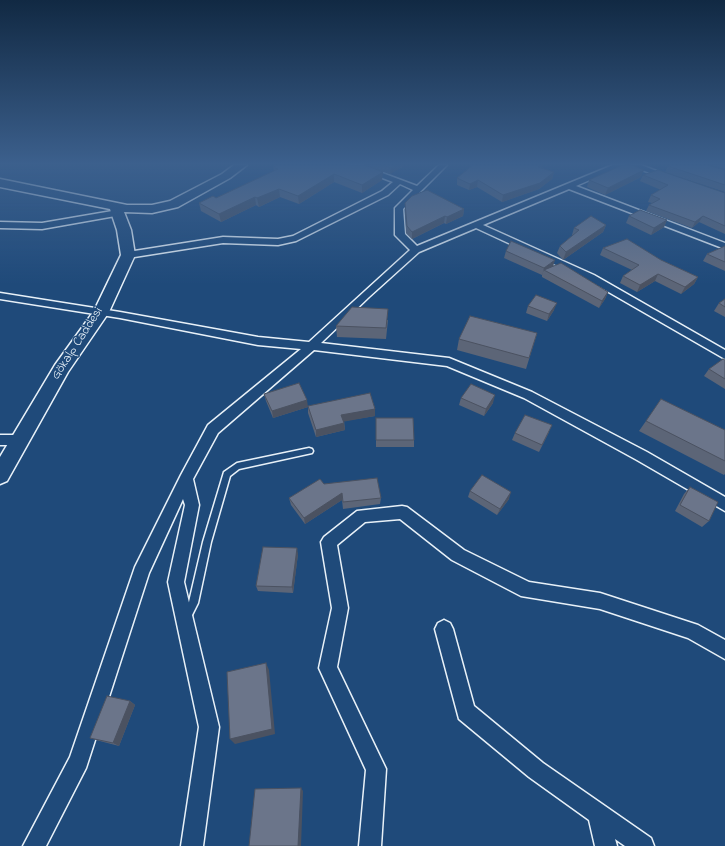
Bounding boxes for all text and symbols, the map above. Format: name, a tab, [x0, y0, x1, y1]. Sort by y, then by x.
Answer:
street label: Gökalp Caddesi	[49, 305, 107, 383]

